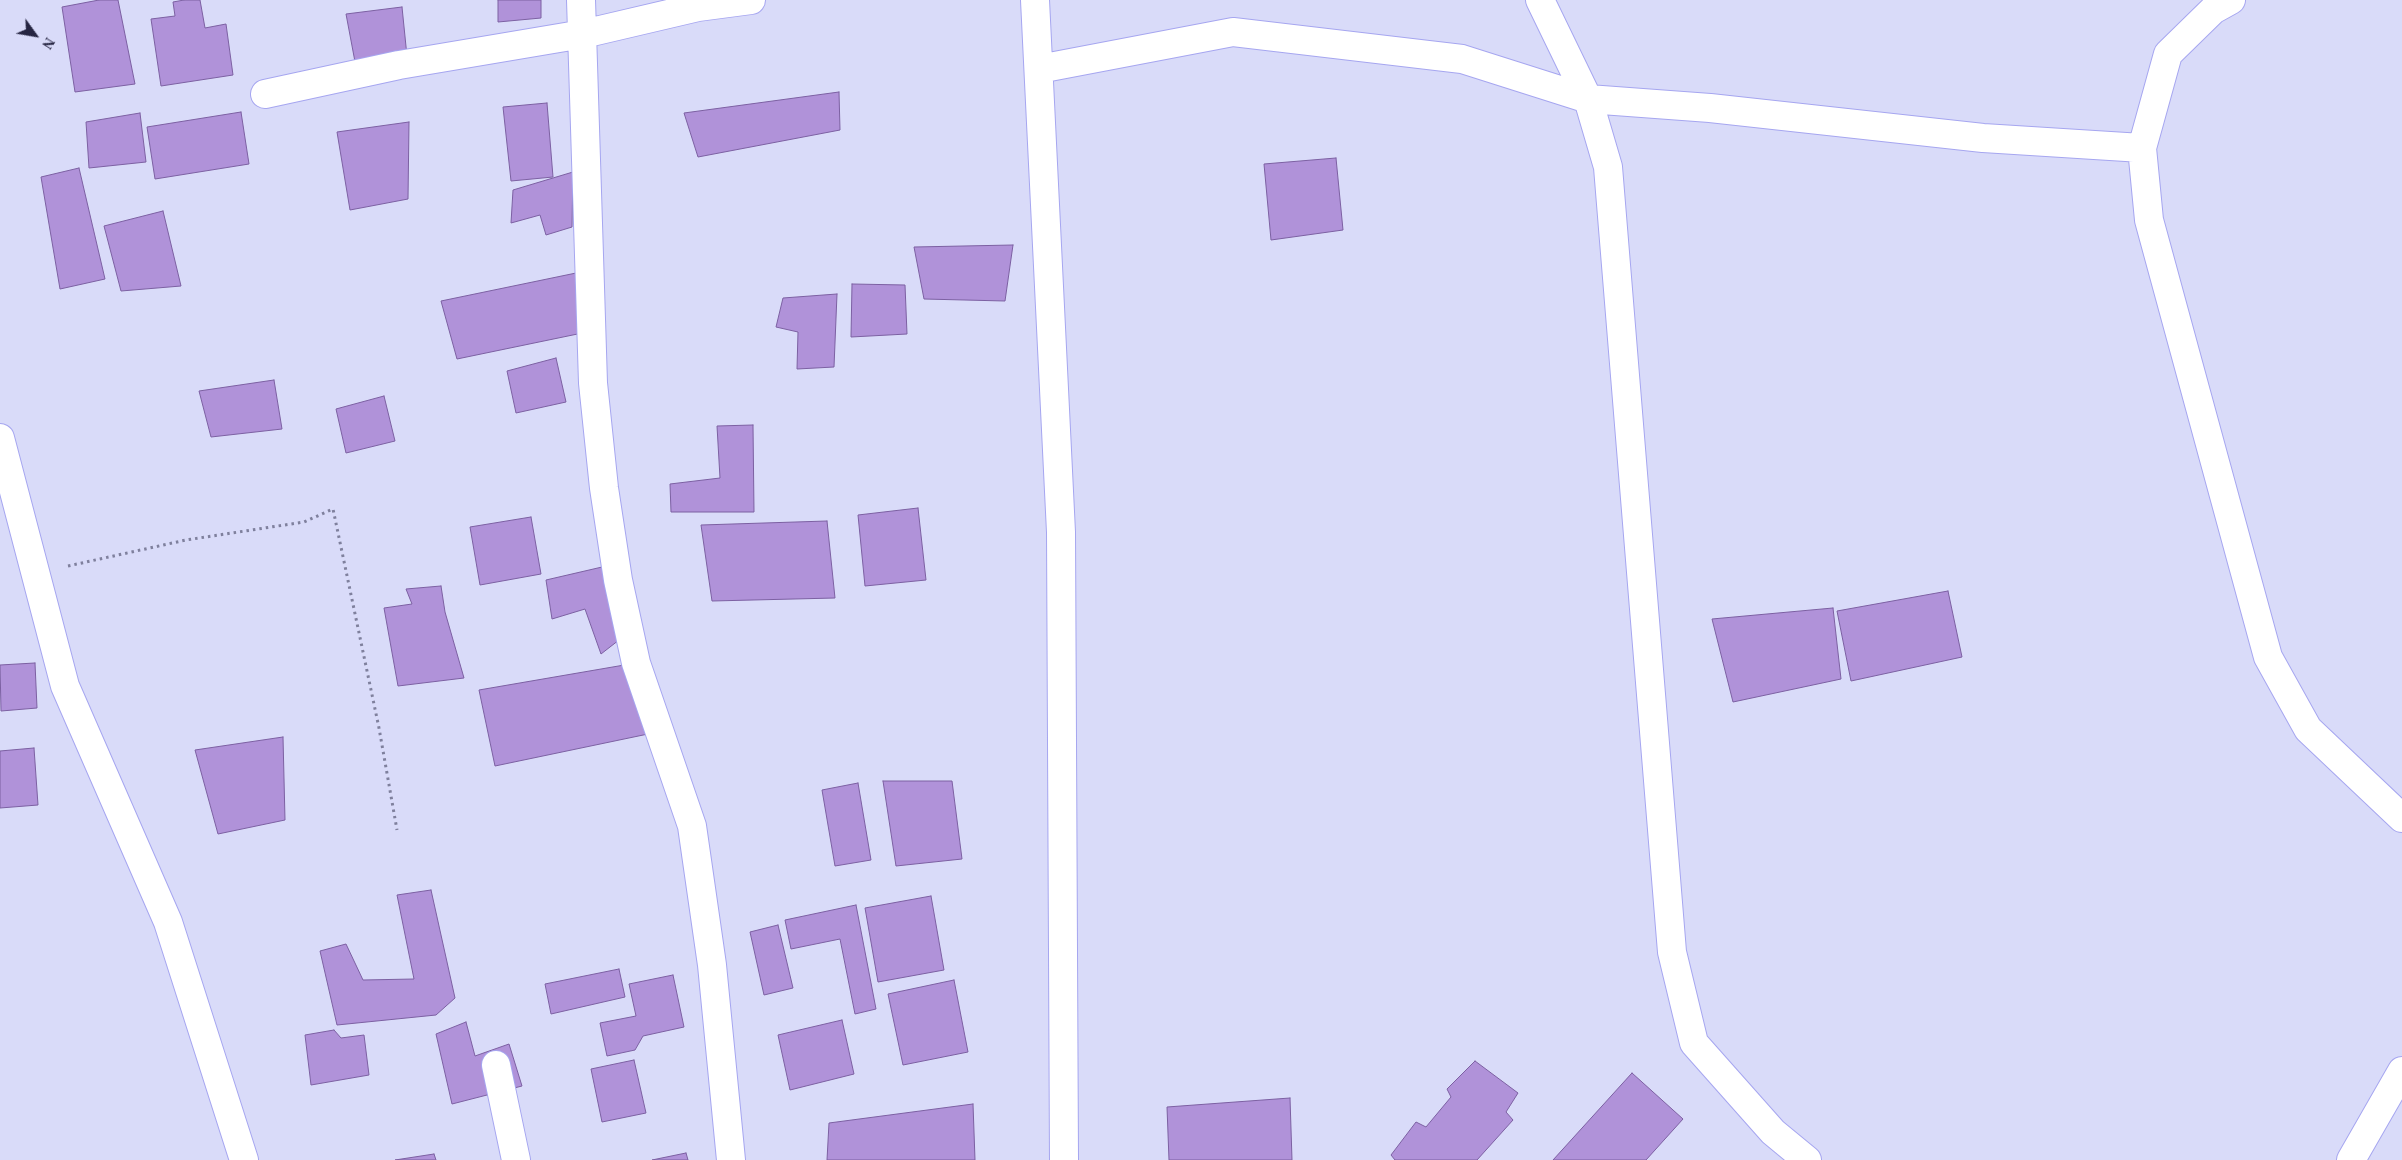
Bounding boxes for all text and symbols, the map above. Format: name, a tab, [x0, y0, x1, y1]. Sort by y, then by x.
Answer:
north arrow	[10, 10, 60, 60]
text: N	[39, 35, 57, 51]

